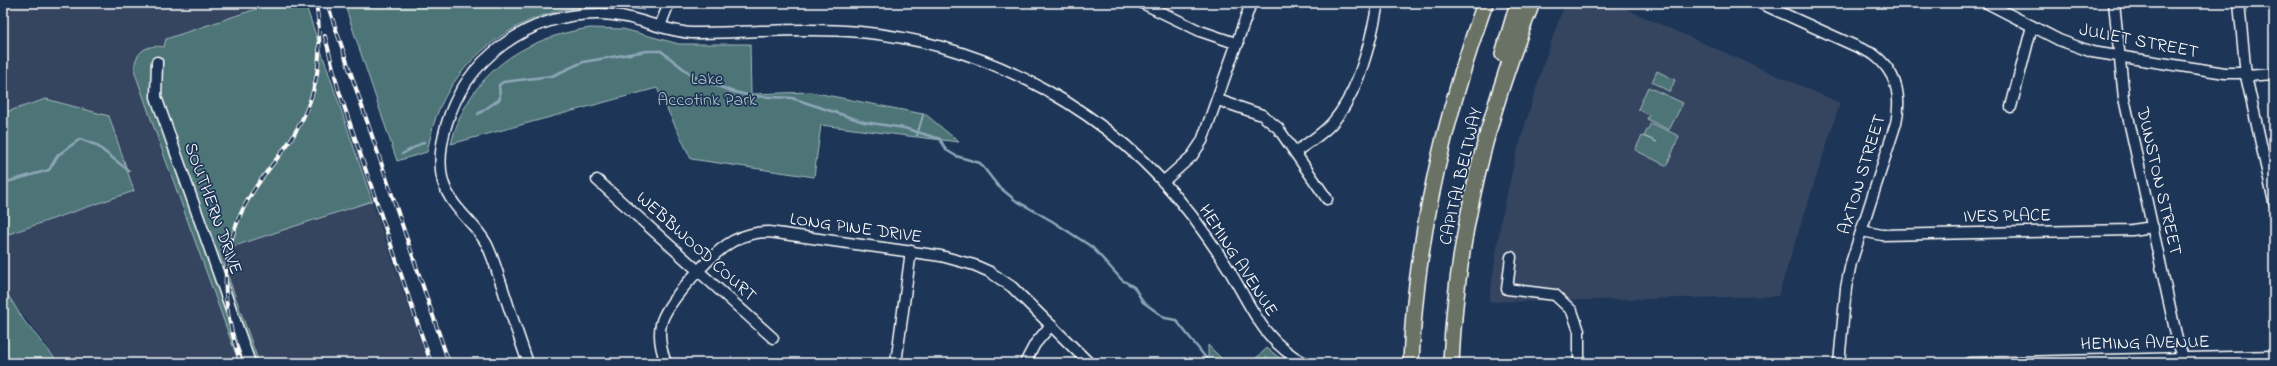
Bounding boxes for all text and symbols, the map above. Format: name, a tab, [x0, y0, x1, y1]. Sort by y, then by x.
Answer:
street label: JULIET STREET	[2077, 18, 2200, 66]
park label: Lake Accotink Park	[657, 67, 757, 114]
street label: CAPITAL BELTWAY	[1433, 104, 1491, 248]
street label: DUNSTON STREET	[2128, 104, 2188, 258]
street label: AXTON STREET	[1832, 111, 1894, 238]
street label: SOUTHERN DRIVE	[176, 139, 248, 278]
street label: WEBBWOOD COURT	[629, 186, 762, 309]
street label: HEMING AVENUE	[1191, 200, 1283, 322]
street label: IVES PLACE	[1963, 203, 2051, 231]
street label: LONG PINE DRIVE	[788, 207, 924, 251]
street label: HEMING AVENUE	[2080, 330, 2210, 358]

